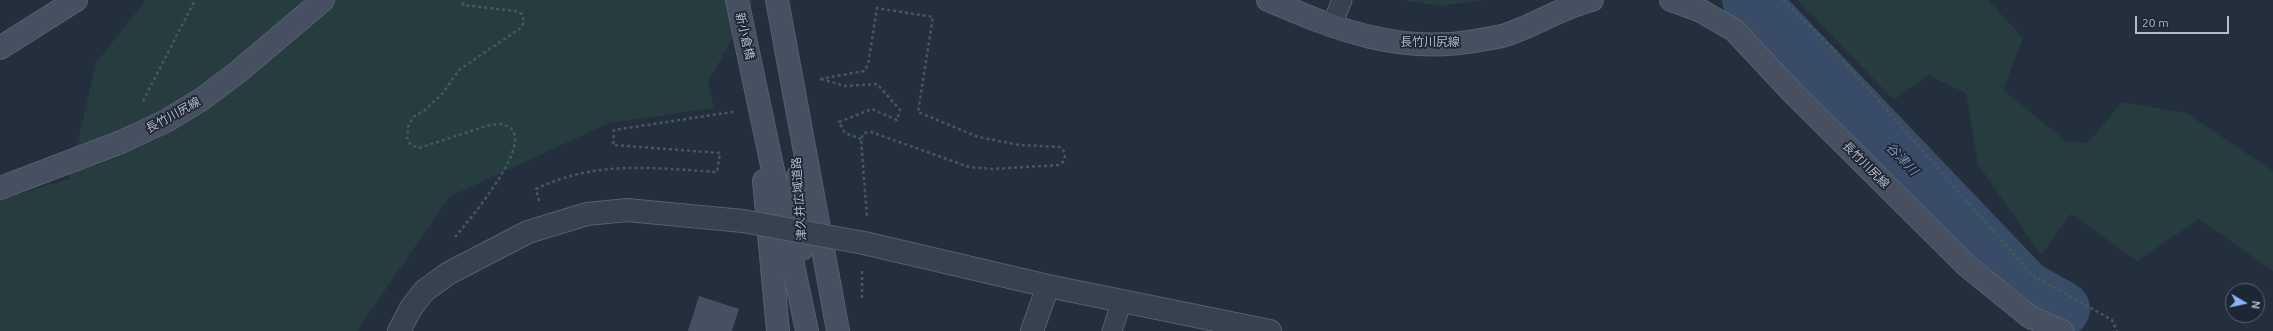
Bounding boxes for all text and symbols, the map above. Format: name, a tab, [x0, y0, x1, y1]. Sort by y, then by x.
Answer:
scale bar	[2137, 8, 2231, 34]
street label: 新小倉橋	[733, 11, 757, 61]
text: 20 m	[2142, 16, 2169, 29]
street label: 長竹川尻線	[1400, 35, 1460, 49]
street label: 長竹川尻線	[143, 94, 203, 136]
street label: 長竹川尻線	[1840, 139, 1892, 191]
water label: 谷津川	[1883, 140, 1921, 178]
street label: 津久井広域道路	[789, 157, 809, 241]
north arrow	[2225, 283, 2265, 323]
text: N	[2249, 300, 2262, 310]

